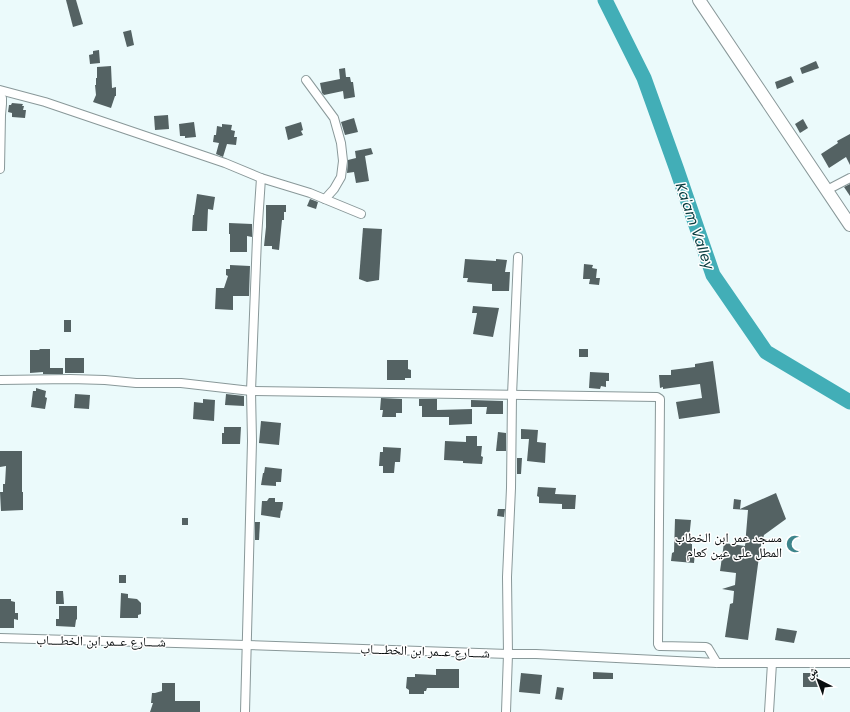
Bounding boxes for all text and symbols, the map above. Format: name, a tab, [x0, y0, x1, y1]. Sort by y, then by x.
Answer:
water label: Ka'am Valley	[671, 180, 720, 273]
place label: مسجد عمر ابن الخطاب المطل على عين كعام	[675, 528, 782, 562]
mosque icon: مسجد عمر ابن الخطاب المطل على عين كعام	[785, 534, 805, 554]
street label: شــــارع عــمر ابن الخطــــاب	[36, 630, 166, 652]
street label: شــــارع عــمر ابن الخطــــاب	[360, 639, 490, 663]
north arrow	[798, 660, 838, 700]
text: ش	[802, 662, 821, 682]

